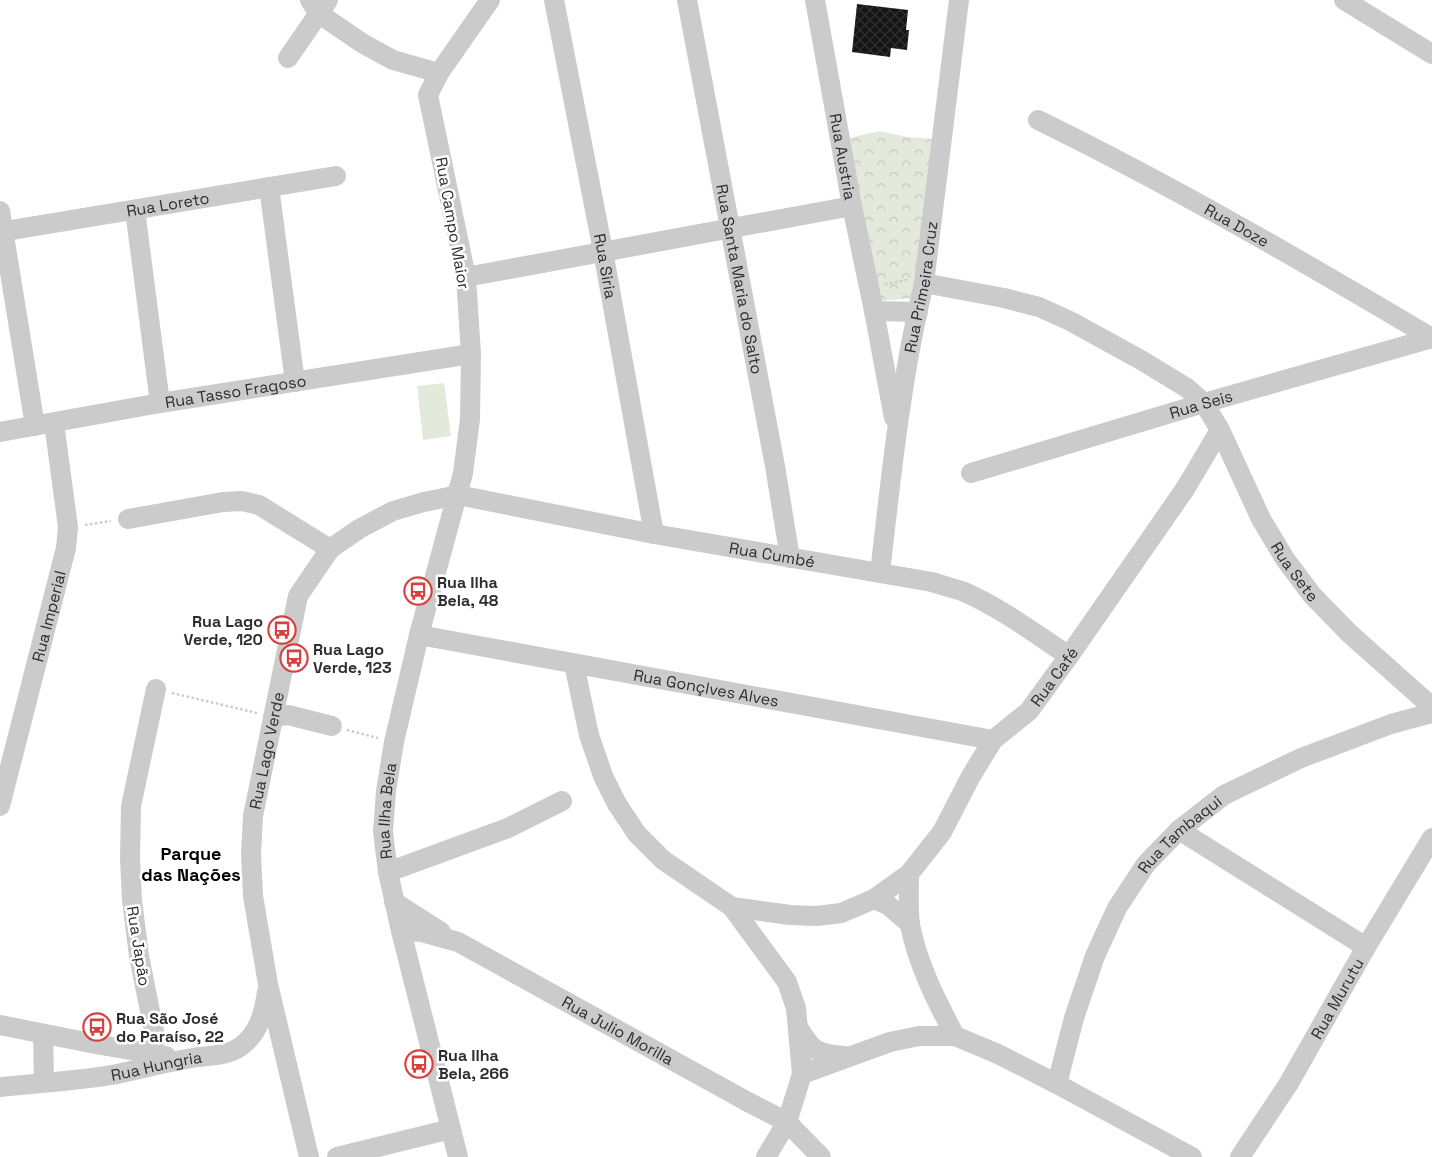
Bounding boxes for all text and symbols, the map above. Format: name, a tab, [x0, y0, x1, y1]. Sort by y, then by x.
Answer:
street label: Rua Austria	[825, 112, 861, 202]
street label: Rua Campo Maior	[431, 155, 474, 291]
street label: Rua Santa Maria do Salto	[711, 182, 767, 376]
street label: Rua Loreto	[125, 187, 211, 222]
street label: Rua Doze	[1201, 199, 1273, 252]
street label: Rua Primeira Cruz	[899, 220, 943, 355]
street label: Rua Siria	[589, 232, 621, 301]
street label: Rua Tasso Fragoso	[163, 370, 308, 413]
street label: Rua Seis	[1167, 385, 1235, 424]
street label: Rua Cumbé	[727, 537, 817, 573]
street label: Rua Sete	[1266, 538, 1323, 606]
street label: Rua Imperial	[27, 568, 71, 664]
place label: Rua Ilha Bela, 48	[437, 572, 499, 611]
bus stop icon: Rua Ilha Bela, 48	[403, 576, 433, 606]
place label: Rua Lago Verde, 120	[184, 611, 263, 650]
bus stop icon: Rua Lago Verde, 120	[267, 615, 297, 645]
place label: Rua Lago Verde, 123	[313, 639, 392, 678]
bus stop icon: Rua Lago Verde, 123	[279, 643, 309, 673]
street label: Rua Café	[1026, 643, 1083, 711]
street label: Rua Gonçlves Alves	[632, 664, 781, 712]
street label: Rua Lago Verde	[245, 690, 289, 811]
street label: Rua Ilha Bela	[373, 761, 401, 861]
street label: Rua Tambaqui	[1133, 791, 1226, 877]
district label: Parque das Nações	[141, 842, 241, 886]
street label: Rua Japão	[122, 905, 155, 988]
street label: Rua Murutu	[1306, 954, 1369, 1043]
street label: Rua Julio Morilla	[558, 991, 677, 1070]
place label: Rua São José do Paraíso, 22	[116, 1008, 224, 1047]
bus stop icon: Rua São José do Paraíso, 22	[82, 1012, 112, 1042]
place label: Rua Ilha Bela, 266	[438, 1045, 509, 1084]
street label: Rua Hungria	[109, 1047, 203, 1086]
bus stop icon: Rua Ilha Bela, 266	[404, 1049, 434, 1079]

